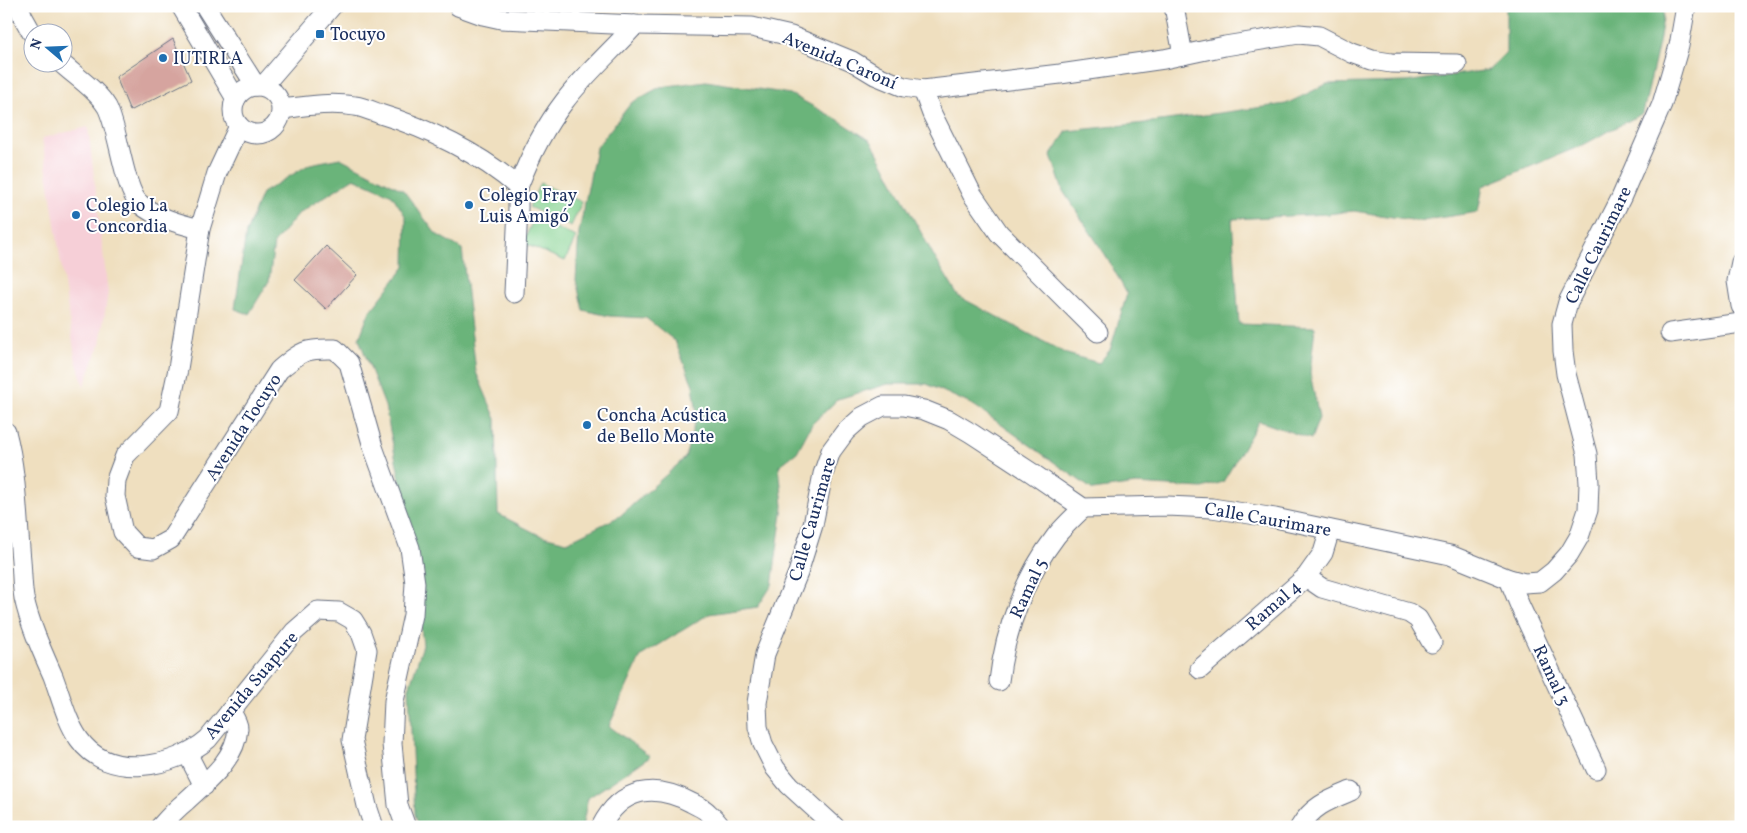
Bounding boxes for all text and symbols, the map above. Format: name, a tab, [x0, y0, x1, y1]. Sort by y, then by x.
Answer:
north arrow	[22, 22, 72, 72]
place label: Tocuyo	[330, 23, 386, 48]
street label: Avenida Caroní	[778, 26, 901, 97]
marker: Tocuyo	[314, 28, 326, 40]
text: N	[26, 36, 48, 52]
place label: IUTIRLA	[173, 47, 243, 72]
marker: IUTIRLA	[157, 52, 169, 64]
street label: Calle Caurimare	[1560, 182, 1639, 309]
place label: Colegio Fray Luis Amigó	[479, 184, 577, 230]
place label: Colegio La Concordia	[86, 194, 168, 240]
marker: Colegio Fray Luis Amigó	[463, 199, 475, 211]
marker: Colegio La Concordia	[70, 209, 82, 221]
street label: Avenida Tocuyo	[200, 369, 288, 486]
place label: Concha Acústica de Bello Monte	[597, 404, 727, 450]
marker: Concha Acústica de Bello Monte	[581, 419, 593, 431]
street label: Calle Caurimare	[784, 454, 843, 585]
street label: Calle Caurimare	[1202, 497, 1333, 544]
street label: Ramal 5	[1005, 554, 1054, 623]
street label: Ramal 4	[1241, 575, 1307, 637]
street label: Avenida Suapure	[200, 627, 305, 745]
street label: Ramal 3	[1526, 641, 1576, 710]

